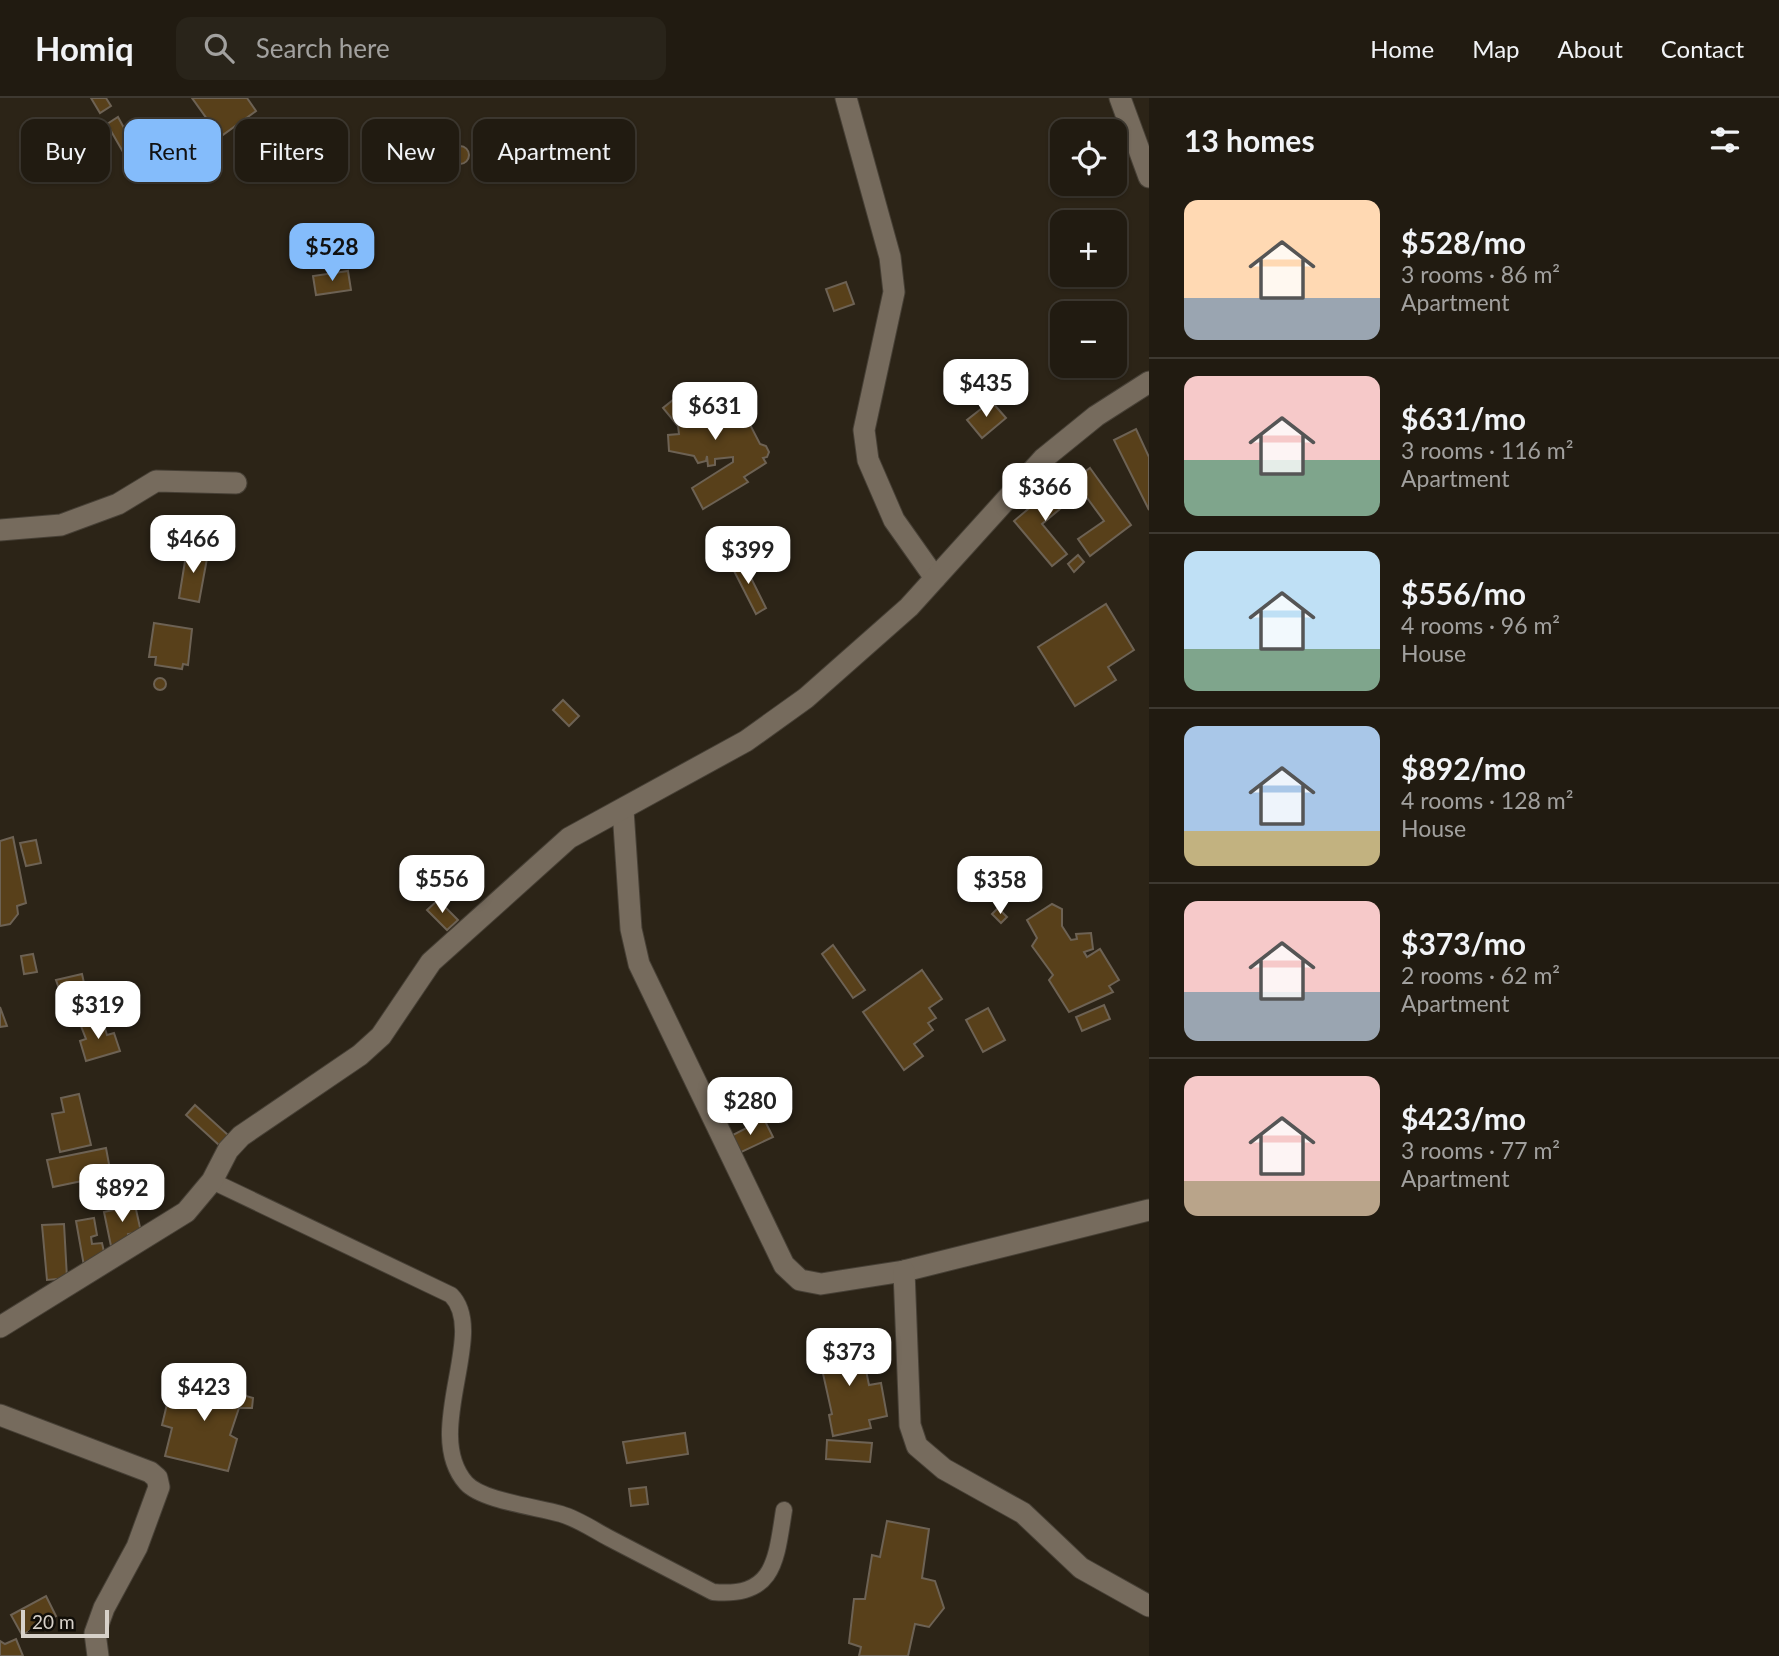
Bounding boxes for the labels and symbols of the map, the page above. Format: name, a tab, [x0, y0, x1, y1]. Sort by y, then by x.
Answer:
pin: $528	[291, 223, 373, 283]
pin: $435	[945, 360, 1027, 419]
pin: $631	[674, 382, 756, 442]
pin: $366	[1004, 464, 1086, 523]
pin: $466	[152, 516, 234, 575]
pin: $399	[707, 526, 789, 586]
pin: $556	[401, 856, 483, 915]
pin: $358	[959, 856, 1041, 916]
pin: $319	[57, 982, 139, 1041]
pin: $280	[709, 1077, 791, 1137]
pin: $892	[81, 1164, 163, 1224]
pin: $373	[808, 1328, 890, 1388]
pin: $423	[163, 1364, 245, 1423]
scale bar	[21, 1607, 108, 1639]

